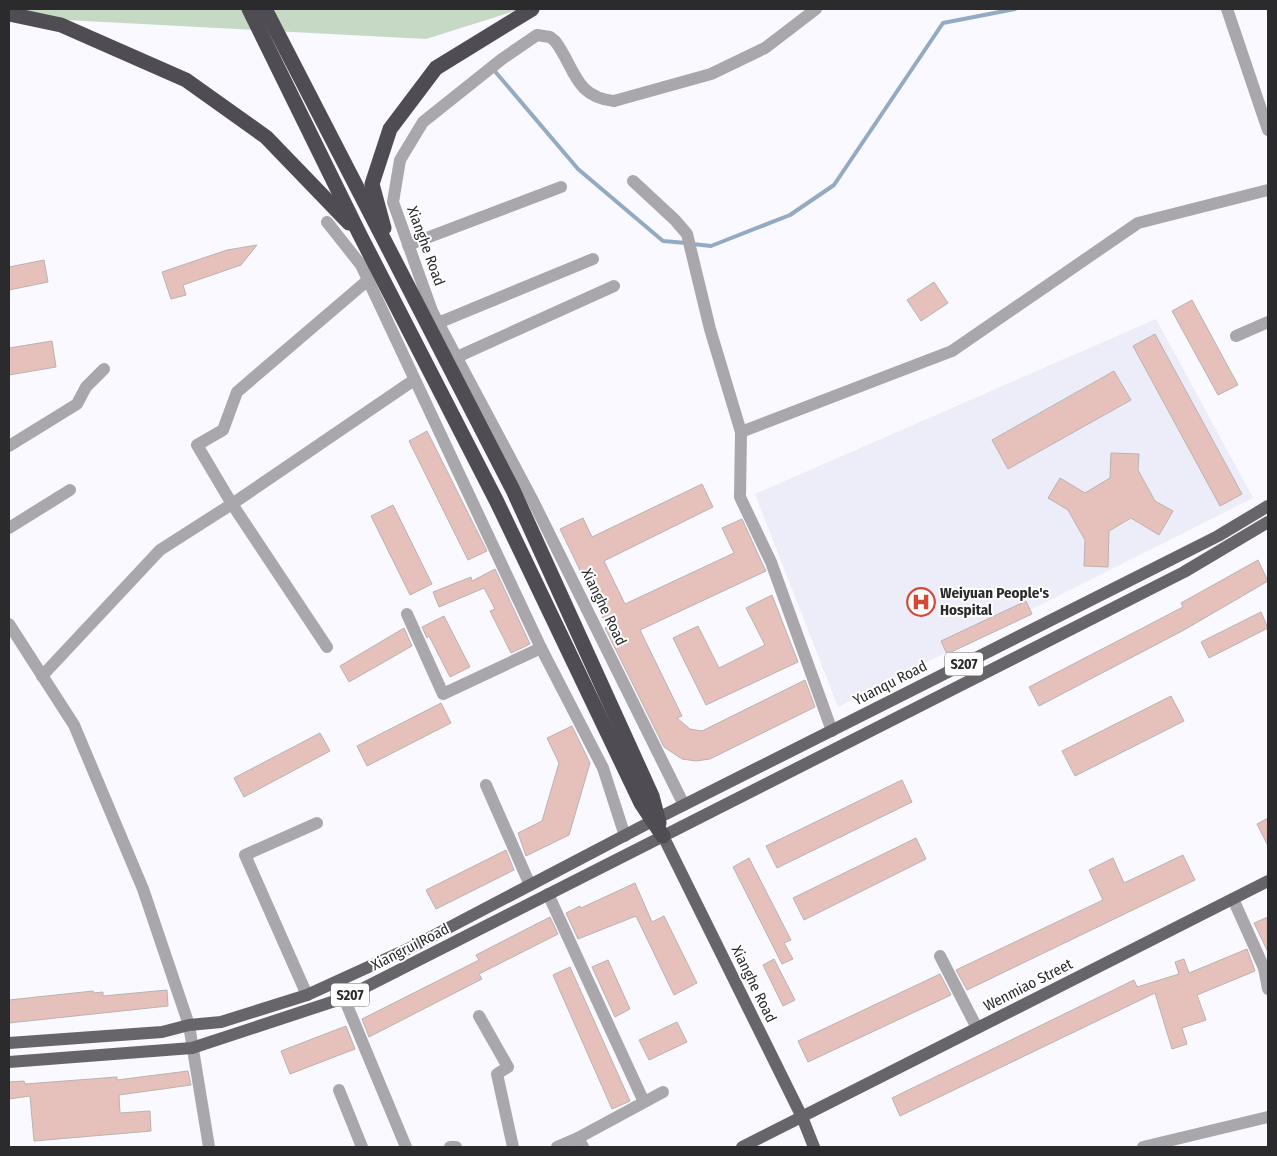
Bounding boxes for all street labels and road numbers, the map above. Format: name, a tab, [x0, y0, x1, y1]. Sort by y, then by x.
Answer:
street label: Xianghe Road	[403, 204, 449, 288]
street label: Xianghe Road	[578, 566, 630, 648]
road number: S207	[945, 652, 983, 676]
street label: Yuanqu Road	[850, 657, 930, 709]
street label: Xiangrui Road	[368, 920, 452, 974]
street label: Xianghe Road	[728, 943, 780, 1025]
street label: Wenmiao Street	[981, 955, 1076, 1015]
road number: S207	[331, 984, 369, 1006]

